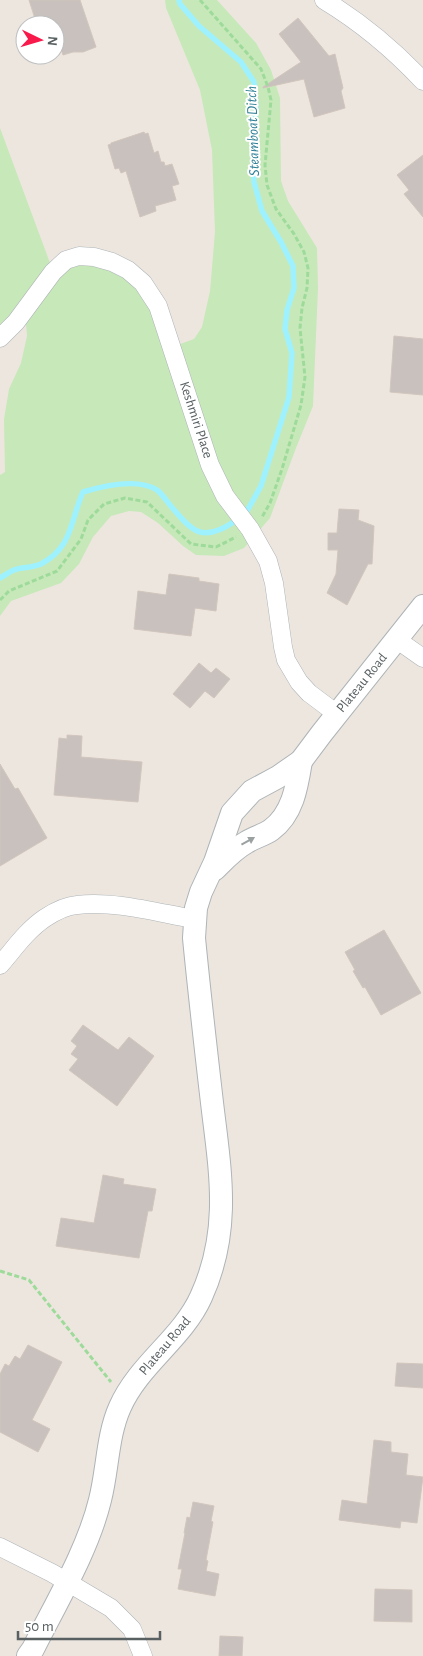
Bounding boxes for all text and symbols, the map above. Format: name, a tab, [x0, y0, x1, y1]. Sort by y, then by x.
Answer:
north arrow	[15, 15, 65, 65]
text: N	[45, 36, 59, 47]
water label: Steamboat Ditch	[244, 86, 262, 176]
street label: Keshmiri Place	[177, 380, 215, 460]
street label: Plateau Road	[334, 651, 390, 715]
one-way arrow	[241, 837, 255, 846]
street label: Plateau Road	[137, 1314, 193, 1378]
scale bar	[18, 1608, 160, 1640]
text: 50 m	[25, 1619, 54, 1634]

